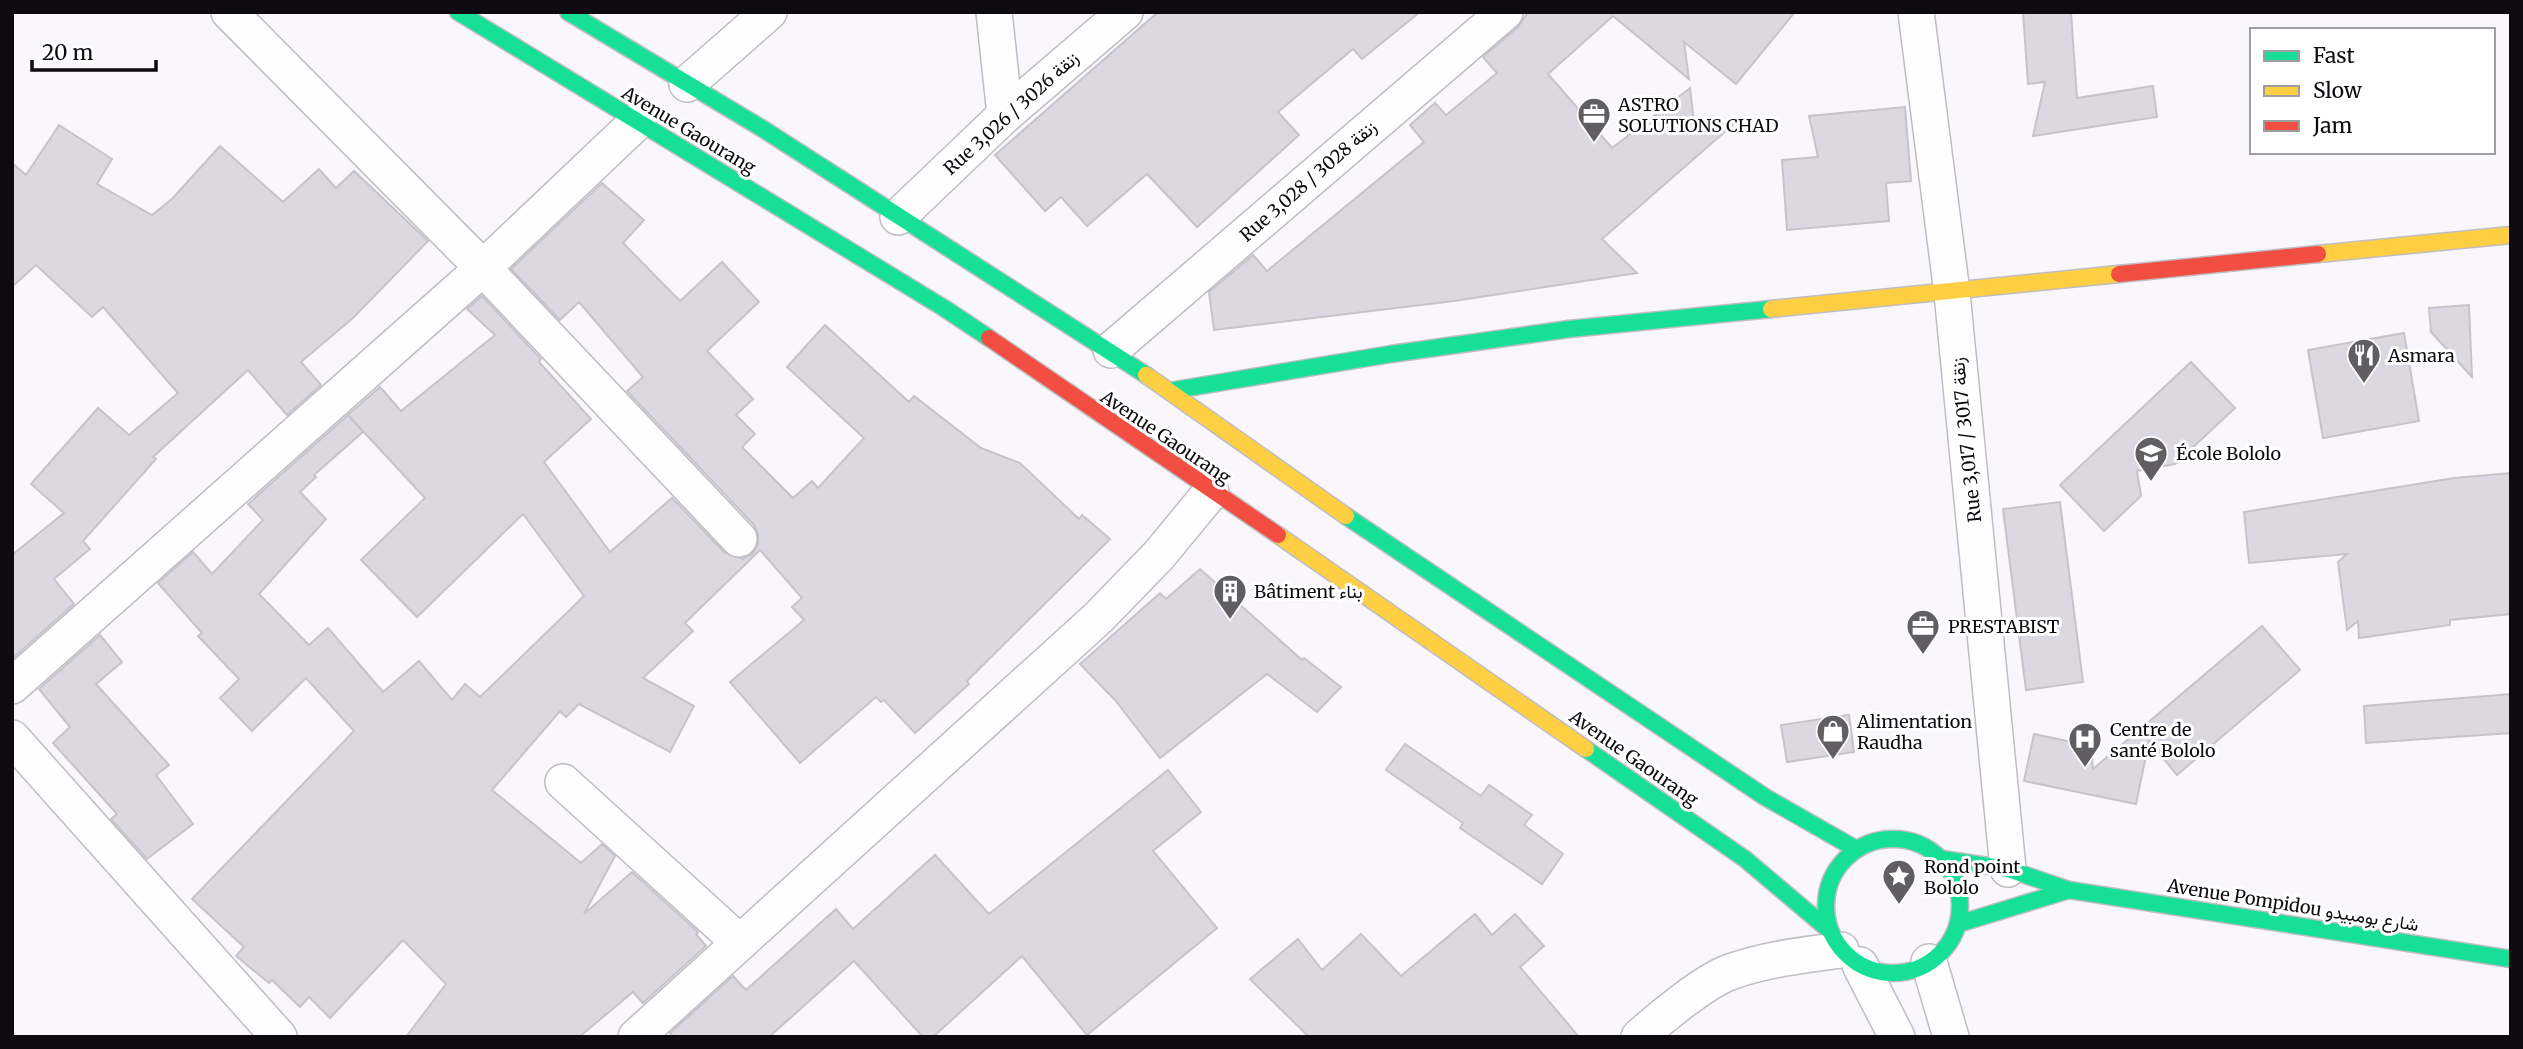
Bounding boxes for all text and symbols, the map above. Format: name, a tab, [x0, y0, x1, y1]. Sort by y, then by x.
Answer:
scale bar	[32, 28, 156, 72]
legend	[2250, 28, 2495, 154]
text: 20 m	[42, 39, 94, 66]
text: Fast	[2313, 42, 2355, 69]
street label: Rue 3,026 / زنقة 3026	[939, 46, 1083, 180]
text: Slow	[2313, 77, 2362, 104]
street label: Avenue Gaourang	[617, 80, 760, 179]
place label: ASTRO SOLUTIONS CHAD	[1617, 93, 1779, 137]
office icon: ASTRO SOLUTIONS CHAD	[1575, 95, 1613, 144]
text: Jam	[2312, 112, 2352, 139]
street label: Rue 3,028 / زنقة 3028	[1235, 115, 1381, 247]
restaurant icon: Asmara	[2345, 336, 2383, 385]
place label: Asmara	[2387, 344, 2455, 367]
street label: Rue 3,017 / زنقة 3017	[1946, 356, 1986, 524]
street label: Avenue Gaourang	[1096, 384, 1236, 489]
school or university icon: École Bololo	[2132, 434, 2170, 483]
place label: École Bololo	[2176, 442, 2281, 465]
building icon: Bâtiment بناء	[1211, 572, 1249, 621]
place label: Bâtiment بناء	[1254, 580, 1363, 603]
office icon: PRESTABIST	[1904, 607, 1942, 656]
place label: PRESTABIST	[1948, 615, 2060, 638]
street label: Avenue Gaourang	[1564, 704, 1703, 811]
place label: Alimentation Raudha	[1856, 710, 1972, 754]
shop icon: Alimentation Raudha	[1814, 712, 1852, 761]
place label: Centre de santé Bololo	[2110, 718, 2216, 762]
hospital icon: Centre de santé Bololo	[2066, 720, 2104, 769]
place label: Rond point Bololo	[1924, 855, 2020, 899]
place icon: Rond point Bololo	[1880, 857, 1918, 906]
street label: Avenue Pompidou شارع بومبيدو	[2164, 874, 2420, 937]

